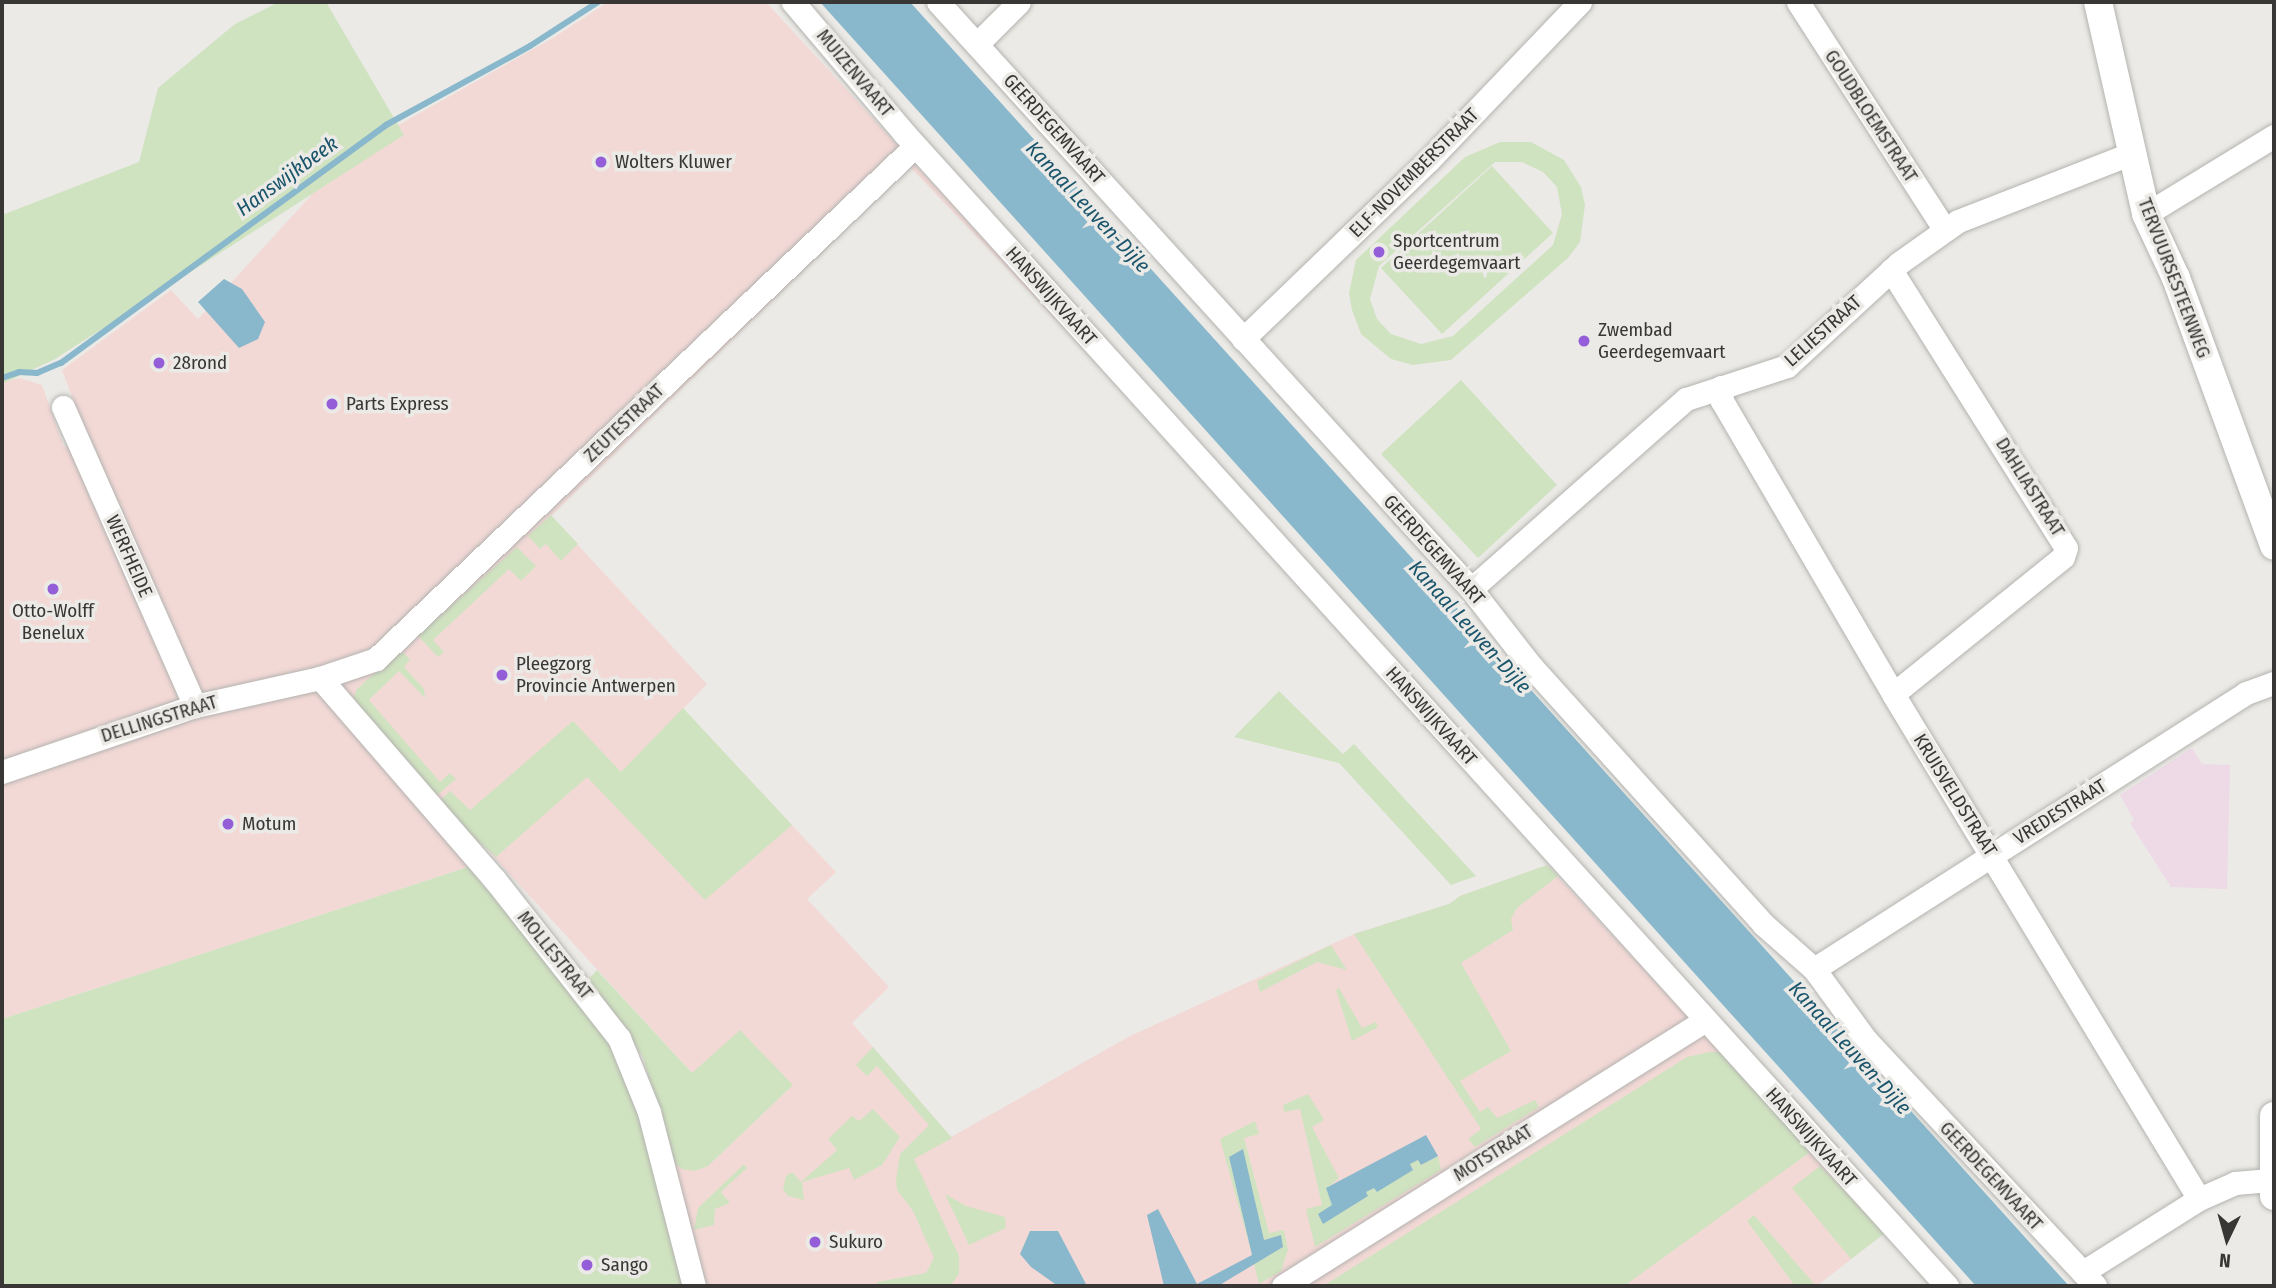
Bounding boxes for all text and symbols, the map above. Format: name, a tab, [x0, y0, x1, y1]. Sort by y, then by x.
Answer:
street label: MUIZENVAART	[812, 25, 898, 121]
street label: GOUDBLOEMSTRAAT	[1820, 46, 1922, 186]
street label: GEERDEGEMVAART	[999, 69, 1109, 189]
street label: ELF-NOVEMBERSTRAAT	[1345, 104, 1483, 242]
water label: Hanswijkbeek	[231, 131, 343, 221]
water label: Kanaal Leuven-Dijle	[1021, 136, 1155, 278]
place label: Wolters Kluwer	[615, 151, 732, 173]
marker: Wolters Kluwer	[593, 154, 609, 170]
street label: TERVUURSESTEENWEG	[2133, 195, 2215, 361]
place label: Sportcentrum Geerdegemvaart	[1393, 230, 1520, 274]
street label: HANSWIJKVAART	[1001, 242, 1101, 350]
marker: Sportcentrum Geerdegemvaart	[1371, 244, 1387, 260]
street label: LELIESTRAAT	[1780, 291, 1866, 371]
place label: Zwembad Geerdegemvaart	[1598, 319, 1725, 363]
marker: Zwembad Geerdegemvaart	[1576, 333, 1592, 349]
place label: 28rond	[173, 352, 227, 374]
marker: 28rond	[151, 355, 167, 371]
street label: ZEUTESTRAAT	[579, 379, 669, 467]
place label: Parts Express	[346, 393, 449, 415]
marker: Parts Express	[324, 396, 340, 412]
street label: DAHLIASTRAAT	[1991, 434, 2069, 540]
street label: GEERDEGEMVAART	[1379, 490, 1489, 610]
street label: WERFHEIDE	[101, 512, 157, 600]
water label: Kanaal Leuven-Dijle	[1404, 555, 1536, 699]
marker: Otto-Wolff Benelux	[45, 581, 61, 597]
place label: Otto-Wolff Benelux	[12, 600, 94, 644]
place label: Pleegzorg Provincie Antwerpen	[516, 653, 676, 697]
street label: HANSWIJKVAART	[1381, 662, 1481, 770]
marker: Pleegzorg Provincie Antwerpen	[494, 667, 510, 683]
street label: DELLINGSTRAAT	[98, 691, 220, 747]
street label: KRUISVELDSTRAAT	[1908, 730, 2002, 860]
street label: VREDESTRAAT	[2010, 775, 2110, 849]
place label: Motum	[242, 813, 296, 835]
marker: Motum	[220, 816, 236, 832]
street label: MOLLESTRAAT	[513, 906, 597, 1004]
water label: Kanaal Leuven-Dijle	[1784, 976, 1916, 1120]
street label: HANSWIJKVAART	[1761, 1083, 1861, 1191]
street label: GEERDEGEMVAART	[1935, 1117, 2047, 1235]
street label: MOTSTRAAT	[1449, 1120, 1537, 1186]
north arrow	[2192, 1204, 2262, 1274]
place label: Sukuro	[829, 1231, 883, 1253]
marker: Sukuro	[807, 1234, 823, 1250]
text: N	[2218, 1248, 2232, 1272]
place label: Sango	[601, 1254, 648, 1276]
marker: Sango	[579, 1257, 595, 1273]

